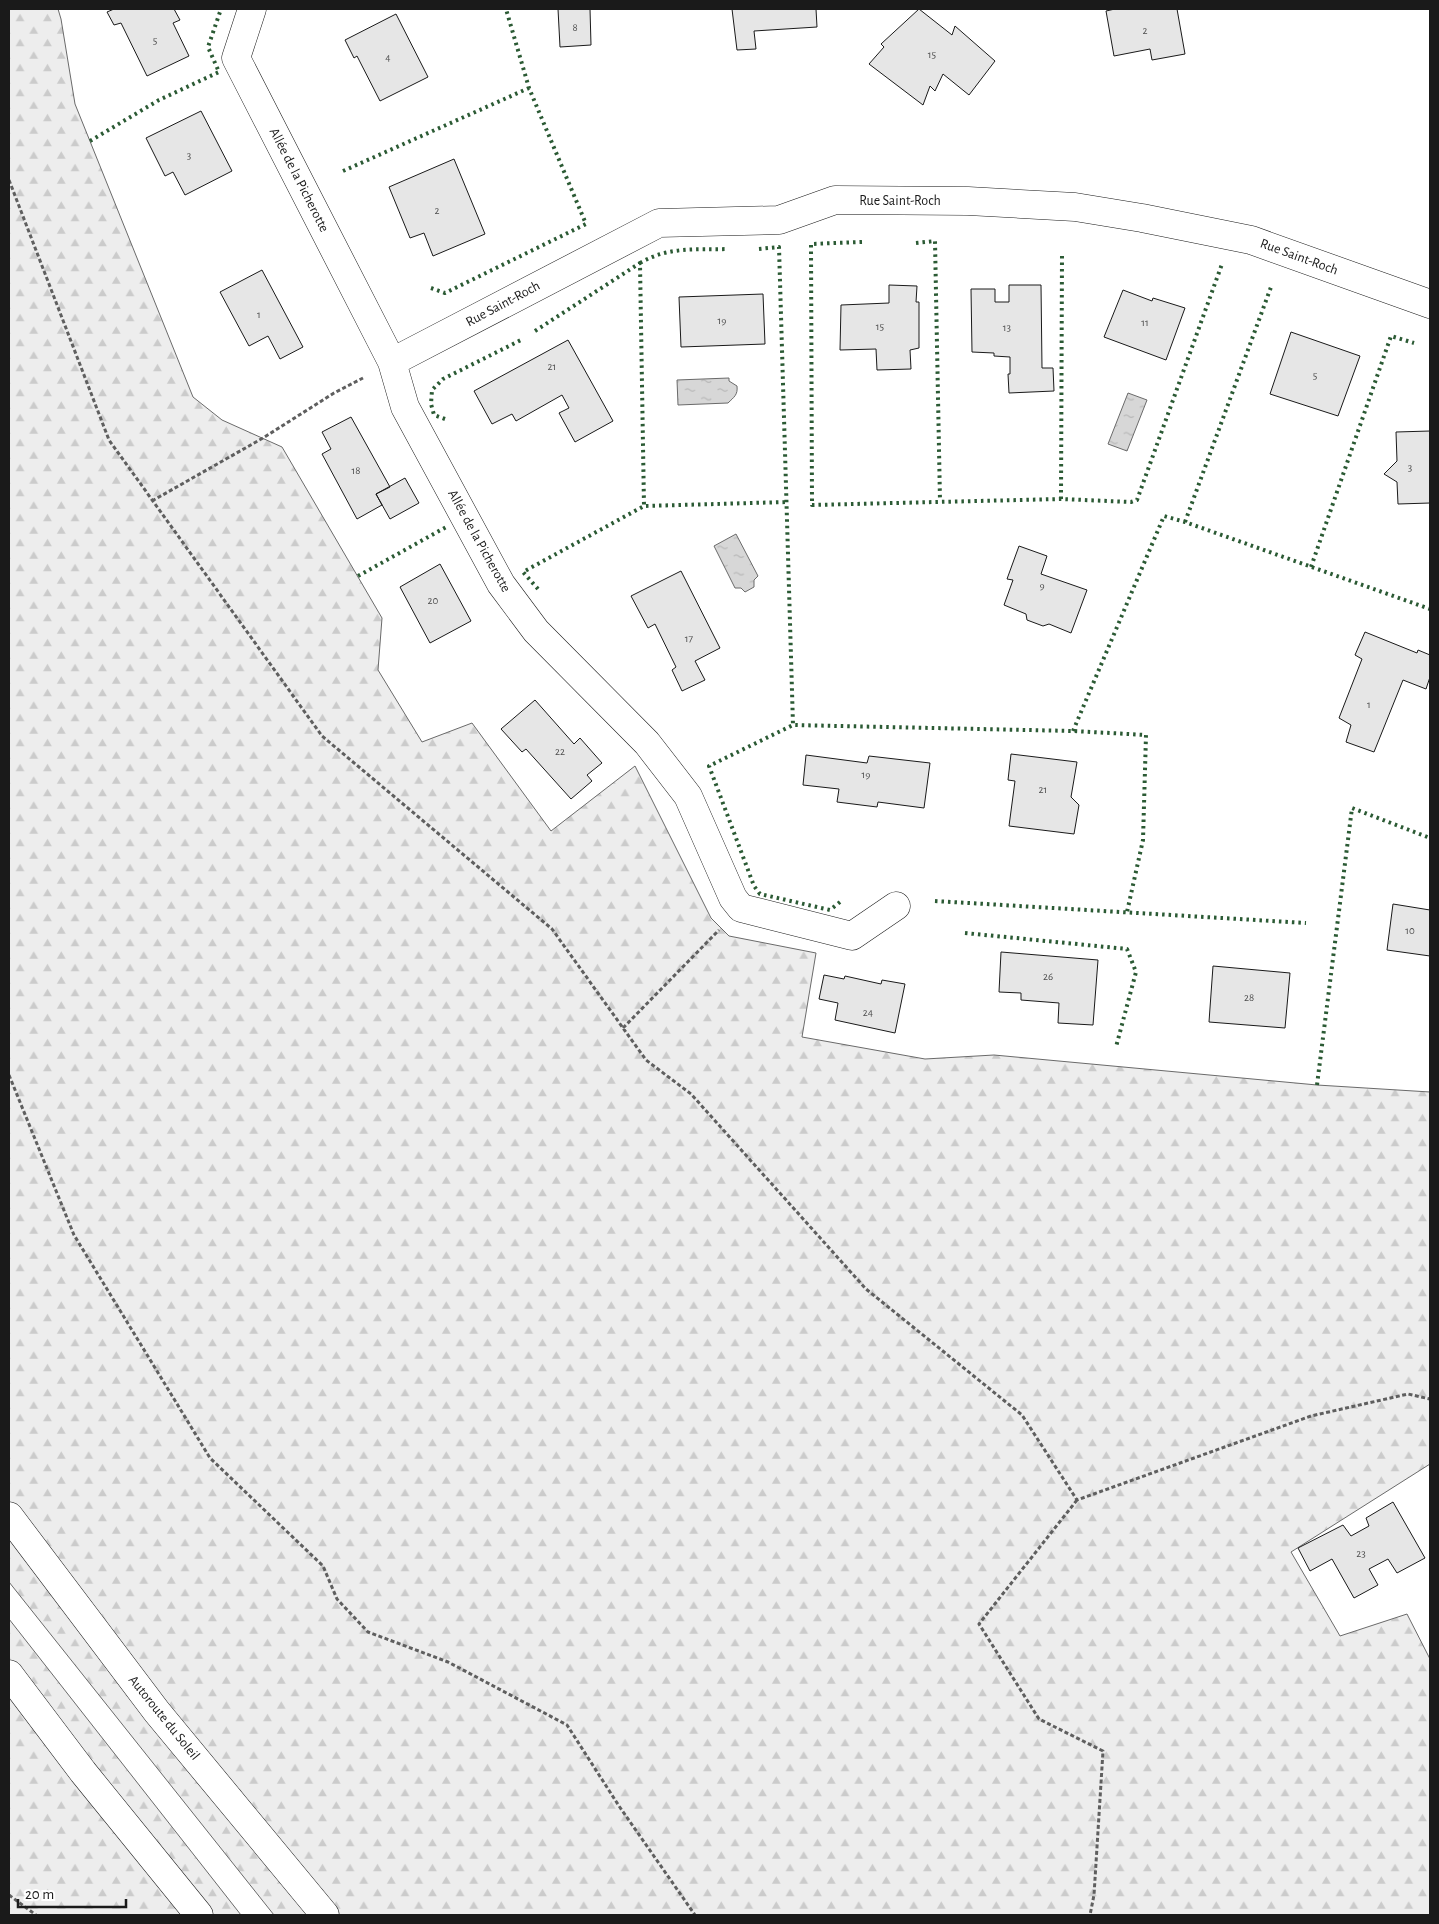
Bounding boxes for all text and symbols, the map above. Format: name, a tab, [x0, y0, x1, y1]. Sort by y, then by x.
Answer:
house number: 8	[572, 22, 578, 33]
house number: 2	[1142, 25, 1148, 36]
house number: 5	[153, 35, 158, 46]
house number: 15	[928, 49, 937, 60]
house number: 4	[385, 52, 391, 63]
street label: Allée de la Picherotte	[267, 126, 331, 234]
house number: 3	[187, 150, 192, 161]
street label: Rue Saint-Roch	[859, 194, 941, 208]
house number: 2	[434, 205, 440, 216]
street label: Rue Saint-Roch	[1258, 236, 1340, 278]
street label: Rue Saint-Roch	[464, 279, 542, 329]
house number: 1	[257, 309, 261, 320]
house number: 19	[718, 315, 726, 326]
house number: 11	[1141, 317, 1149, 328]
house number: 15	[876, 321, 885, 332]
house number: 13	[1003, 322, 1012, 333]
house number: 21	[548, 361, 556, 372]
house number: 5	[1313, 370, 1318, 381]
house number: 3	[1408, 462, 1413, 473]
house number: 18	[352, 465, 361, 476]
street label: Allée de la Picherotte	[445, 487, 513, 595]
house number: 9	[1039, 580, 1045, 591]
house number: 20	[428, 595, 439, 606]
house number: 17	[685, 633, 694, 644]
house number: 1	[1367, 699, 1371, 710]
house number: 22	[555, 746, 565, 757]
house number: 19	[862, 769, 870, 780]
house number: 21	[1039, 784, 1047, 795]
house number: 10	[1405, 925, 1415, 936]
house number: 26	[1043, 971, 1053, 982]
house number: 28	[1244, 992, 1254, 1003]
house number: 24	[863, 1007, 873, 1018]
house number: 23	[1356, 1548, 1366, 1559]
street label: Autoroute du Soleil	[126, 1673, 202, 1763]
scale bar	[18, 1876, 125, 1908]
text: 20 m	[25, 1887, 54, 1902]

